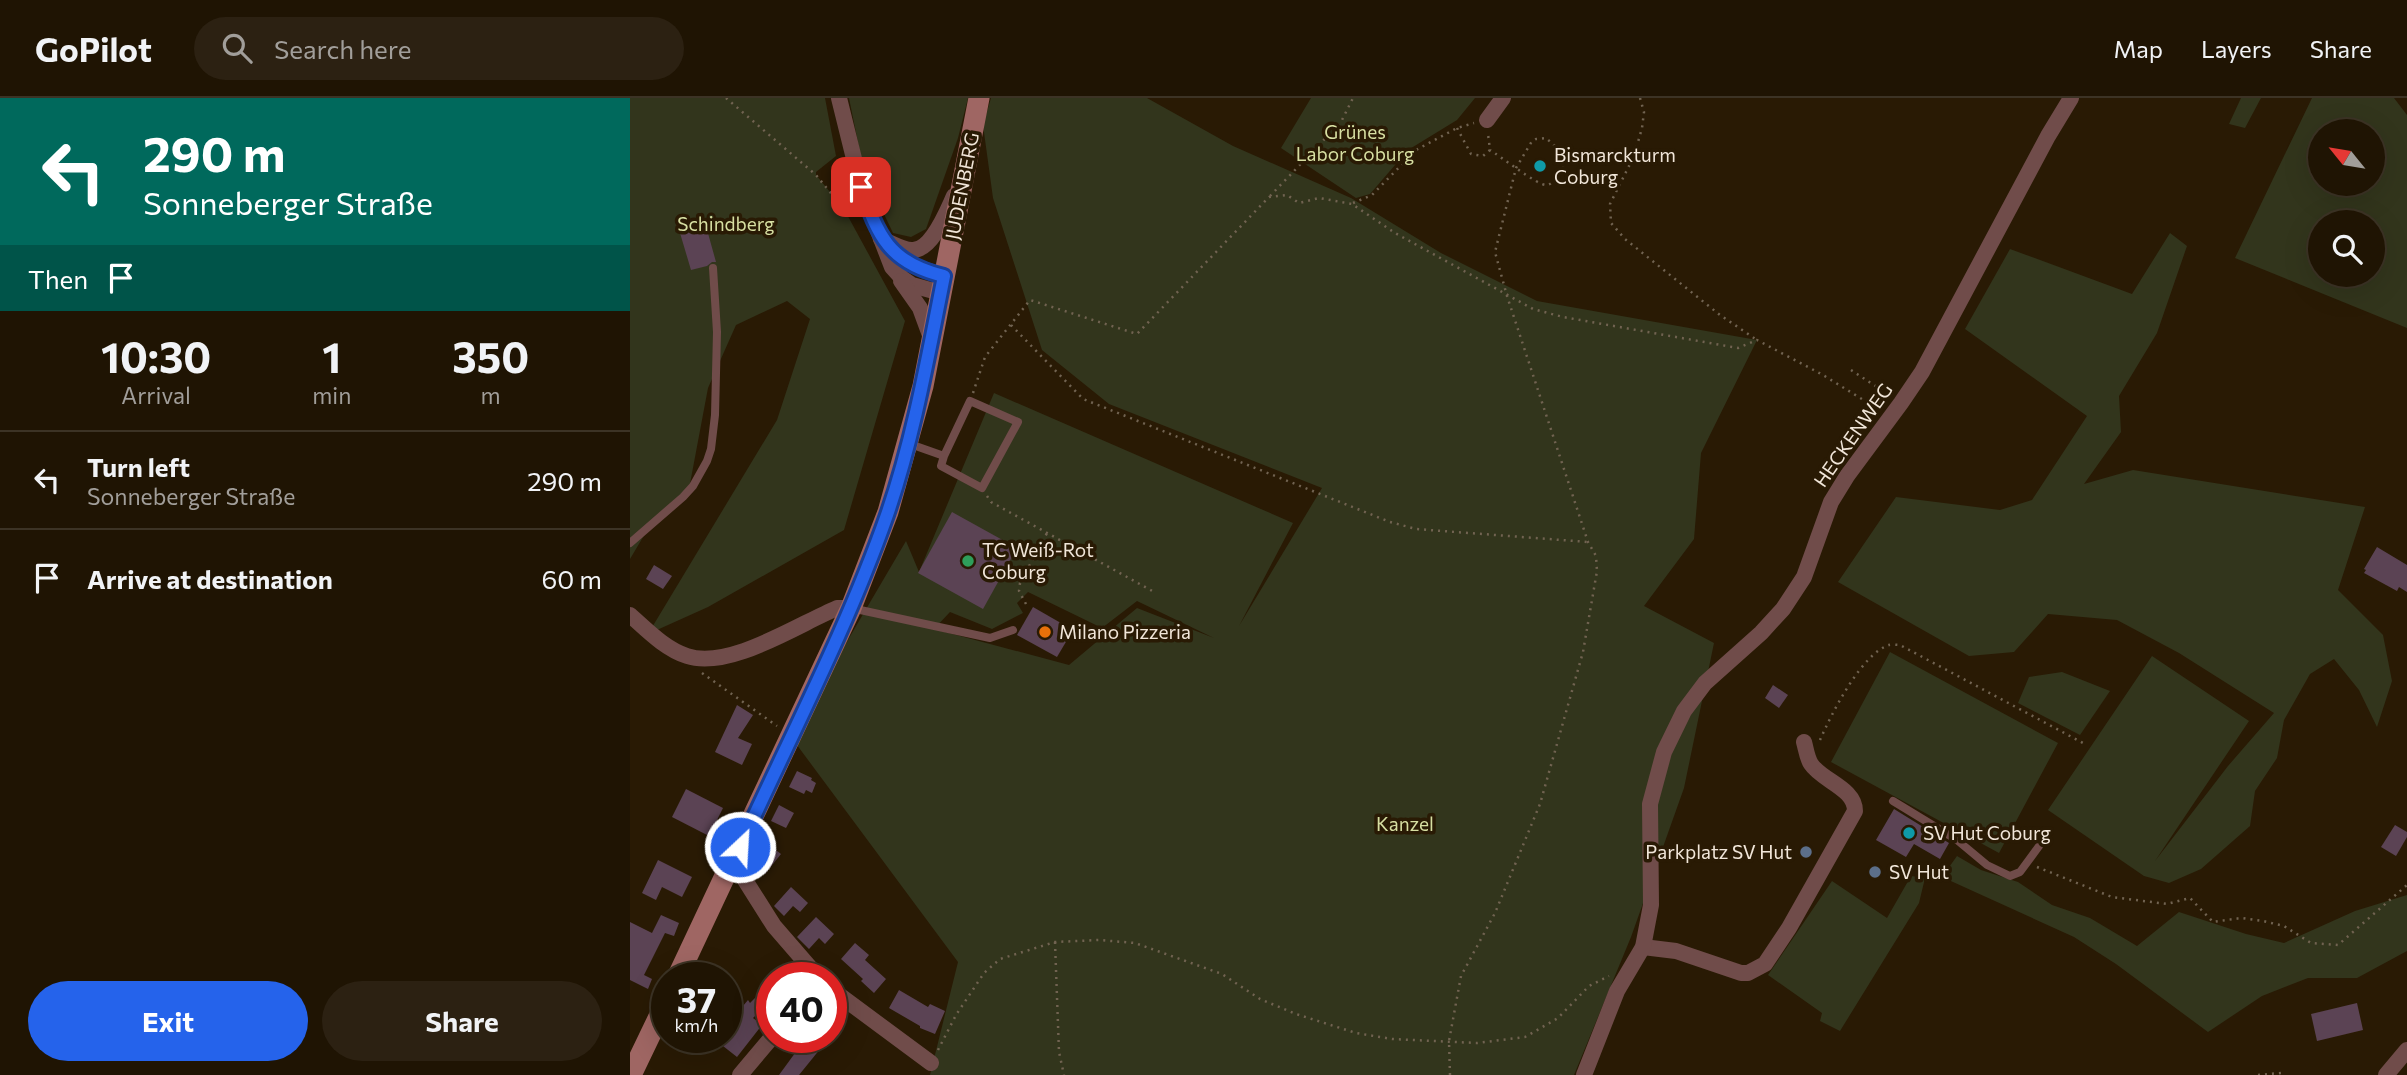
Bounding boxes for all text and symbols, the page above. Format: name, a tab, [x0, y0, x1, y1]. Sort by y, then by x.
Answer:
search box	[194, 17, 684, 80]
text: GoPilot	[35, 28, 152, 69]
icon: search	[218, 29, 256, 67]
text: Search here	[274, 33, 411, 64]
text: Map	[2114, 34, 2163, 63]
text: Layers	[2201, 34, 2272, 63]
text: Share	[2310, 34, 2372, 63]
north arrow	[2308, 119, 2385, 196]
map controls	[2308, 119, 2385, 287]
park label: Grünes Labor Coburg	[1296, 120, 1414, 165]
text: 290 m	[143, 122, 285, 182]
icon: left	[28, 126, 119, 217]
street label: JUDENBERG	[940, 130, 983, 242]
place label: Bismarckturm Coburg	[1554, 143, 1676, 188]
pin	[831, 157, 891, 217]
marker: Bismarckturm Coburg	[1532, 158, 1548, 174]
icon: arrive	[842, 168, 880, 206]
text: Sonneberger Straße	[143, 182, 433, 222]
button: search	[2308, 210, 2385, 287]
park label: Schindberg	[677, 212, 775, 235]
icon: arrive	[102, 259, 140, 297]
text: Then	[28, 263, 88, 294]
text: 10:30	[101, 330, 211, 382]
text: 1	[322, 330, 341, 382]
text: 350	[452, 330, 529, 382]
street label: HECKENWEG	[1808, 378, 1897, 491]
text: Arrival	[121, 381, 191, 409]
text: min	[312, 381, 351, 409]
text: m	[481, 381, 501, 409]
text: Turn left	[87, 451, 190, 482]
icon: left	[28, 461, 66, 499]
text: 290 m	[527, 465, 602, 496]
text: Sonneberger Straße	[87, 482, 295, 510]
place label: TC Weiß-Rot Coburg	[982, 538, 1094, 583]
marker: TC Weiß-Rot Coburg	[960, 553, 976, 569]
icon: arrive	[28, 559, 66, 597]
text: Arrive at destination	[87, 563, 333, 594]
text: 60 m	[542, 563, 602, 594]
place label: Milano Pizzeria	[1059, 620, 1191, 643]
marker: Milano Pizzeria	[1037, 624, 1053, 640]
position arrow	[703, 810, 777, 884]
park label: Kanzel	[1376, 812, 1434, 835]
place label: SV Hut Coburg	[1923, 821, 2051, 844]
marker: SV Hut Coburg	[1901, 825, 1917, 841]
place label: Parkplatz SV Hut	[1645, 840, 1792, 863]
marker: Parkplatz SV Hut	[1798, 844, 1814, 860]
place label: SV Hut	[1889, 860, 1949, 883]
marker: SV Hut	[1867, 864, 1883, 880]
speed limit sign: 40	[756, 962, 847, 1053]
text: 37	[677, 977, 716, 1020]
button: Exit	[28, 981, 308, 1061]
button: Share	[322, 981, 602, 1061]
text: km/h	[675, 1014, 718, 1036]

